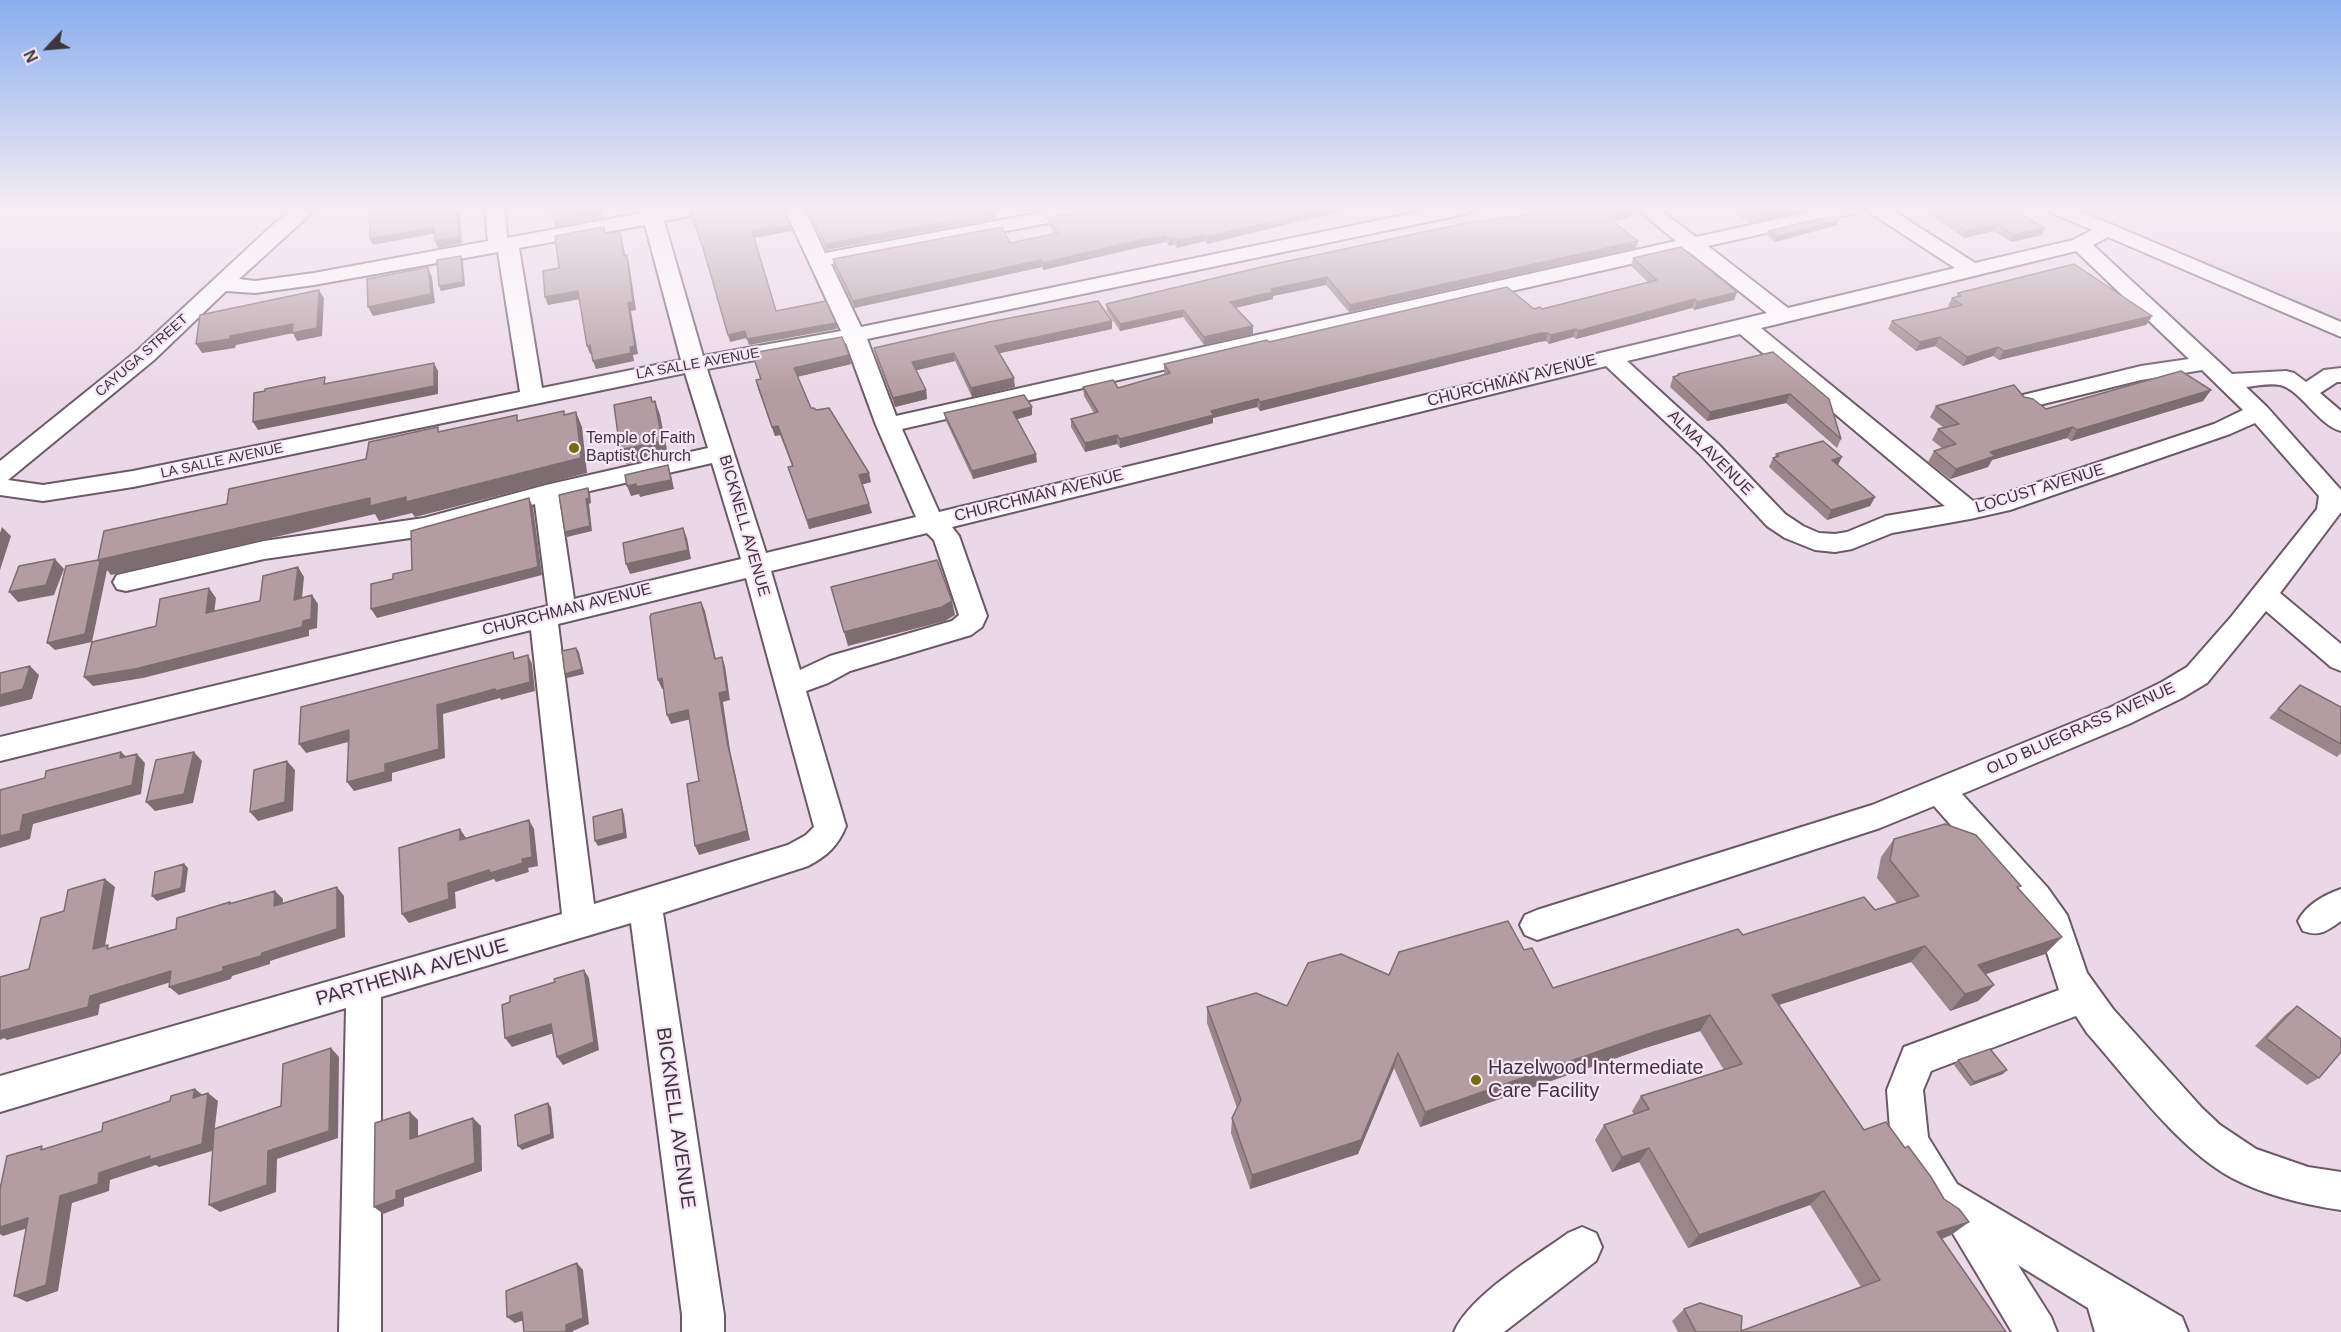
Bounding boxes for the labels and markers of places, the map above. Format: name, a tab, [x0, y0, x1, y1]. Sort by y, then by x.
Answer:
place label: Temple of Faith Baptist Church	[586, 429, 695, 467]
marker: Temple of Faith Baptist Church	[567, 441, 581, 455]
place label: Hazelwood Intermediate Care Facility	[1488, 1056, 1704, 1103]
marker: Hazelwood Intermediate Care Facility	[1469, 1073, 1483, 1087]

